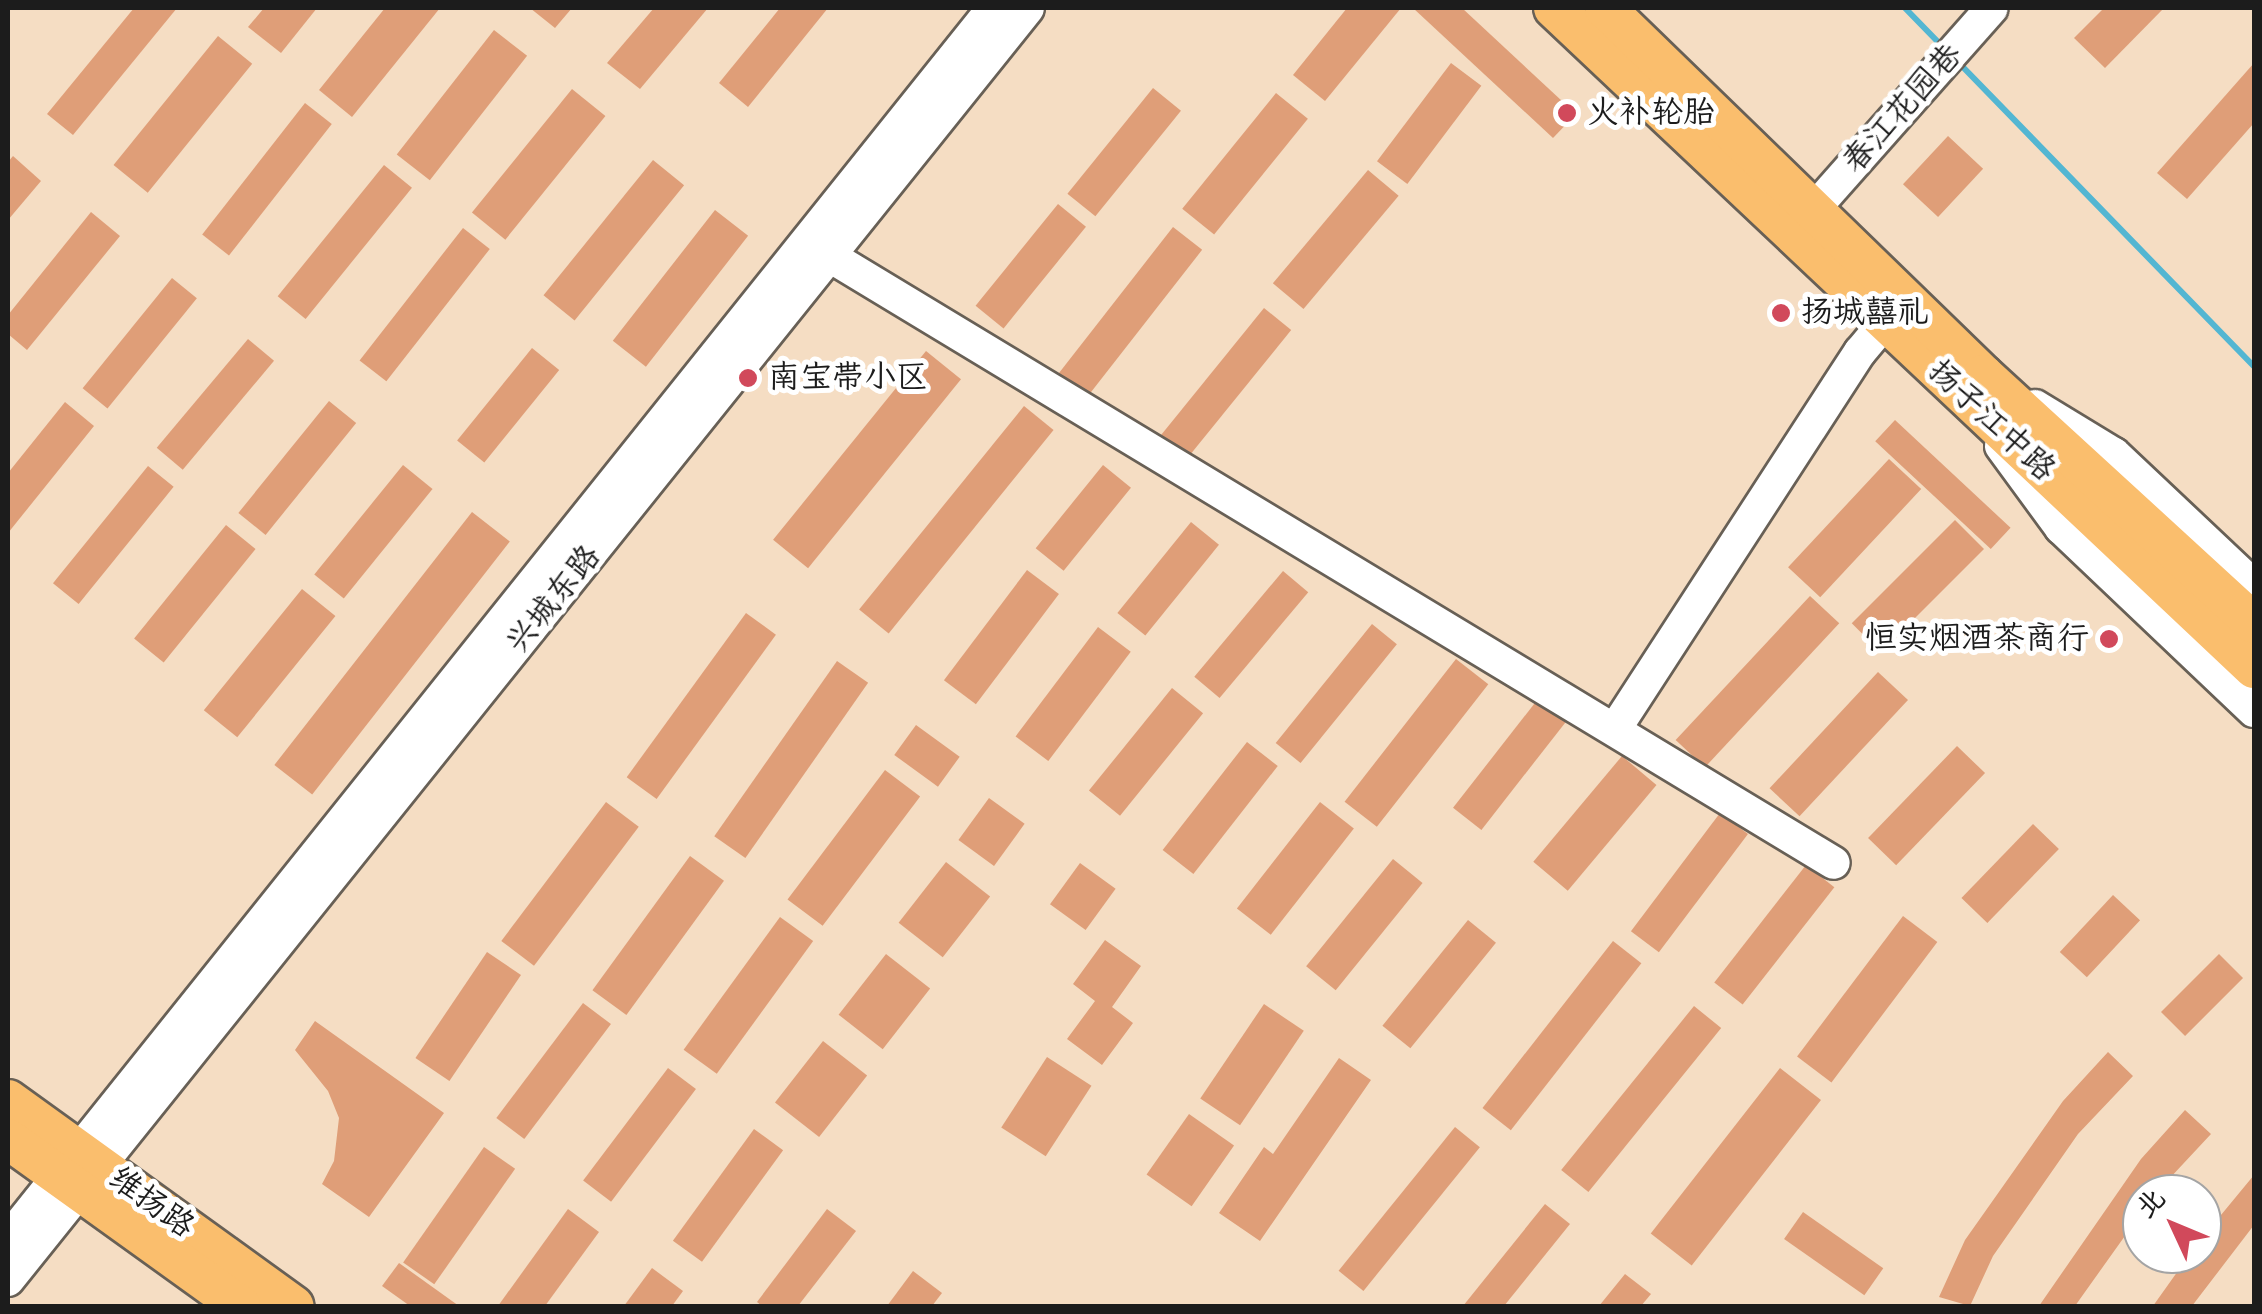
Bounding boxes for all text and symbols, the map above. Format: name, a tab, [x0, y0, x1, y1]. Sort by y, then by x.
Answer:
street label: 春江花园巷	[1835, 37, 1971, 181]
place label: 火补轮胎	[1587, 94, 1715, 132]
marker: 火补轮胎	[1556, 102, 1578, 124]
place label: 扬城囍礼	[1801, 294, 1929, 332]
marker: 扬城囍礼	[1770, 302, 1792, 324]
street label: 扬子江中路	[1919, 352, 2063, 490]
place label: 南宝带小区	[768, 359, 928, 397]
marker: 南宝带小区	[737, 367, 759, 389]
street label: 兴城东路	[499, 538, 609, 662]
place label: 恒实烟酒茶商行	[1865, 620, 2089, 658]
marker: 恒实烟酒茶商行	[2098, 628, 2120, 650]
street label: 维扬路	[101, 1159, 201, 1247]
north arrow	[2122, 1174, 2222, 1274]
text: 北	[2128, 1181, 2175, 1227]

